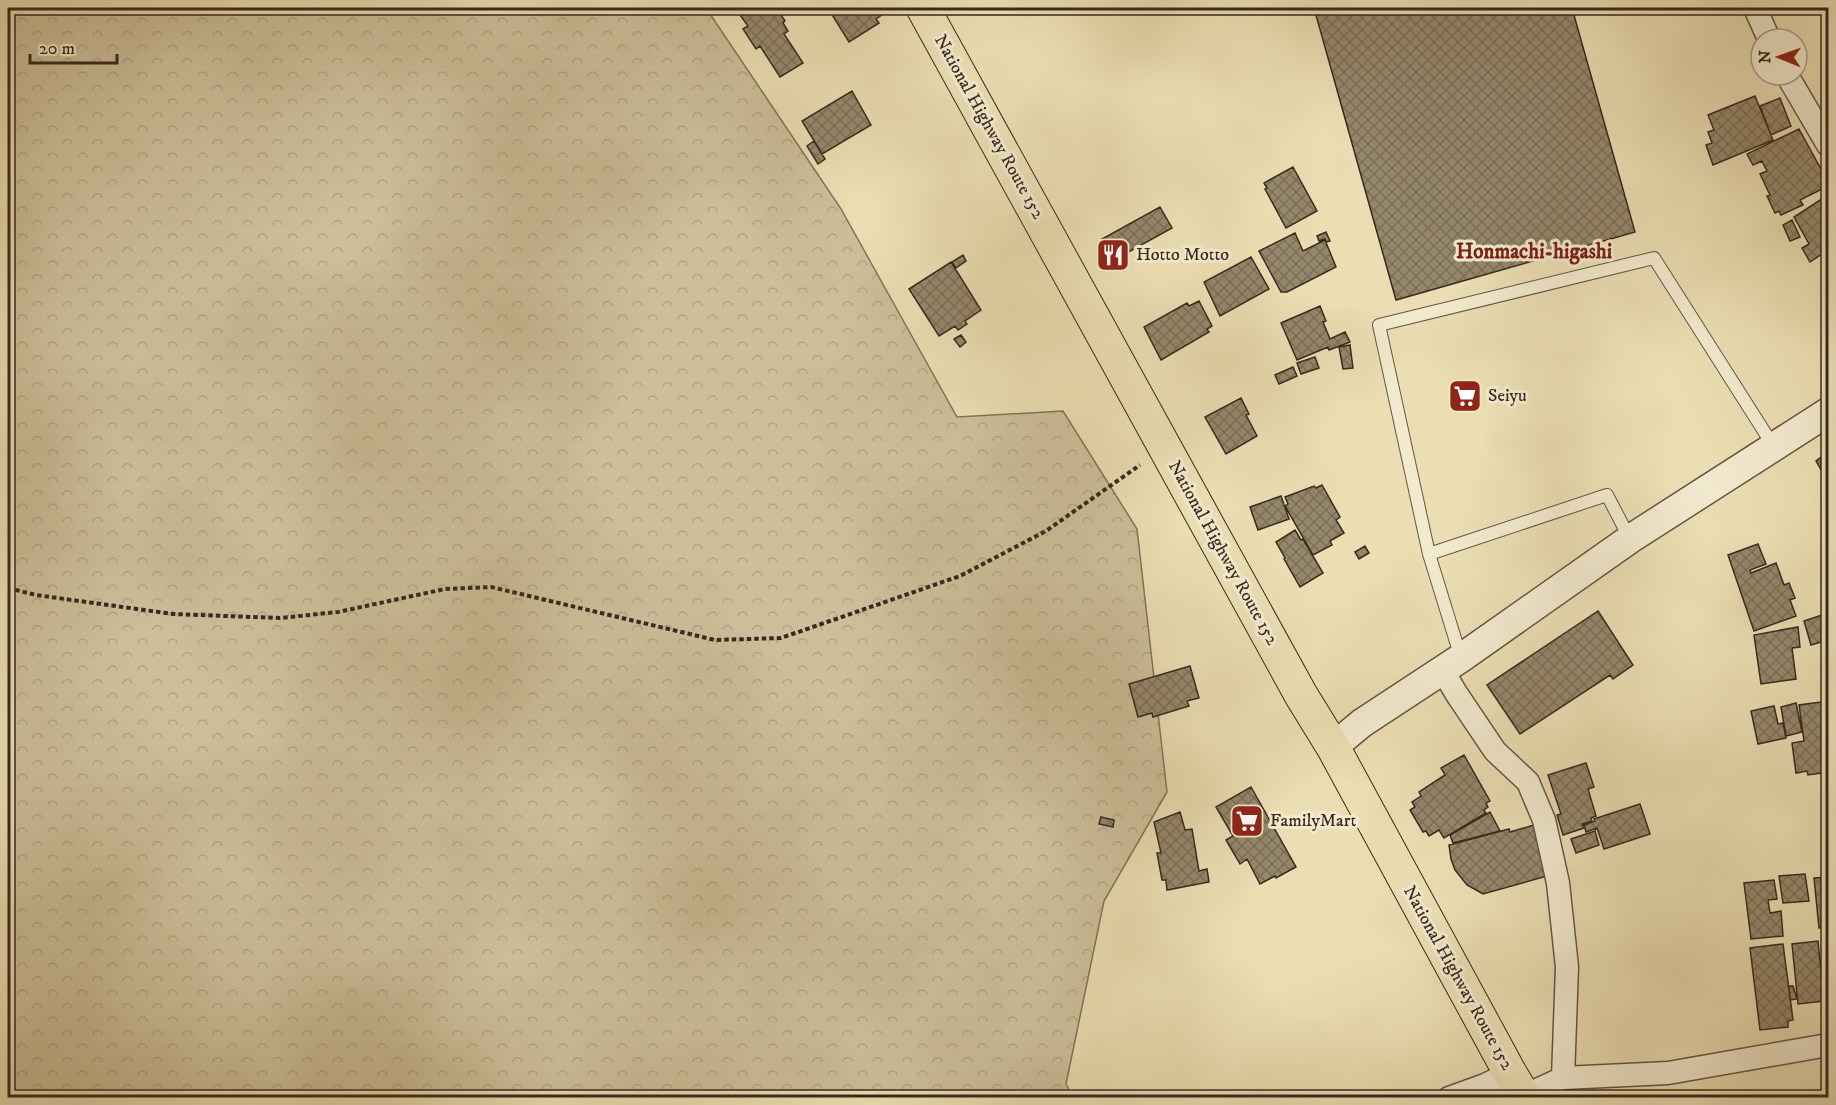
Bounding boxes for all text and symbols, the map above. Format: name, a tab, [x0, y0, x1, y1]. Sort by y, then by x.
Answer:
scale bar	[30, 27, 117, 65]
north arrow	[1749, 27, 1809, 87]
street label: National Highway Route 152	[929, 31, 1049, 223]
text: 20 m	[39, 38, 75, 60]
text: N	[1755, 50, 1775, 63]
restaurant icon: Hotto Motto	[1095, 237, 1131, 273]
district label: Honmachi-higashi	[1456, 239, 1613, 265]
place label: Hotto Motto	[1136, 244, 1229, 266]
supermarket icon: Seiyu	[1447, 378, 1483, 414]
place label: Seiyu	[1488, 385, 1527, 407]
street label: National Highway Route 152	[1163, 457, 1283, 649]
supermarket icon: FamilyMart	[1229, 803, 1265, 839]
place label: FamilyMart	[1270, 810, 1356, 832]
street label: National Highway Route 152	[1398, 882, 1518, 1074]

